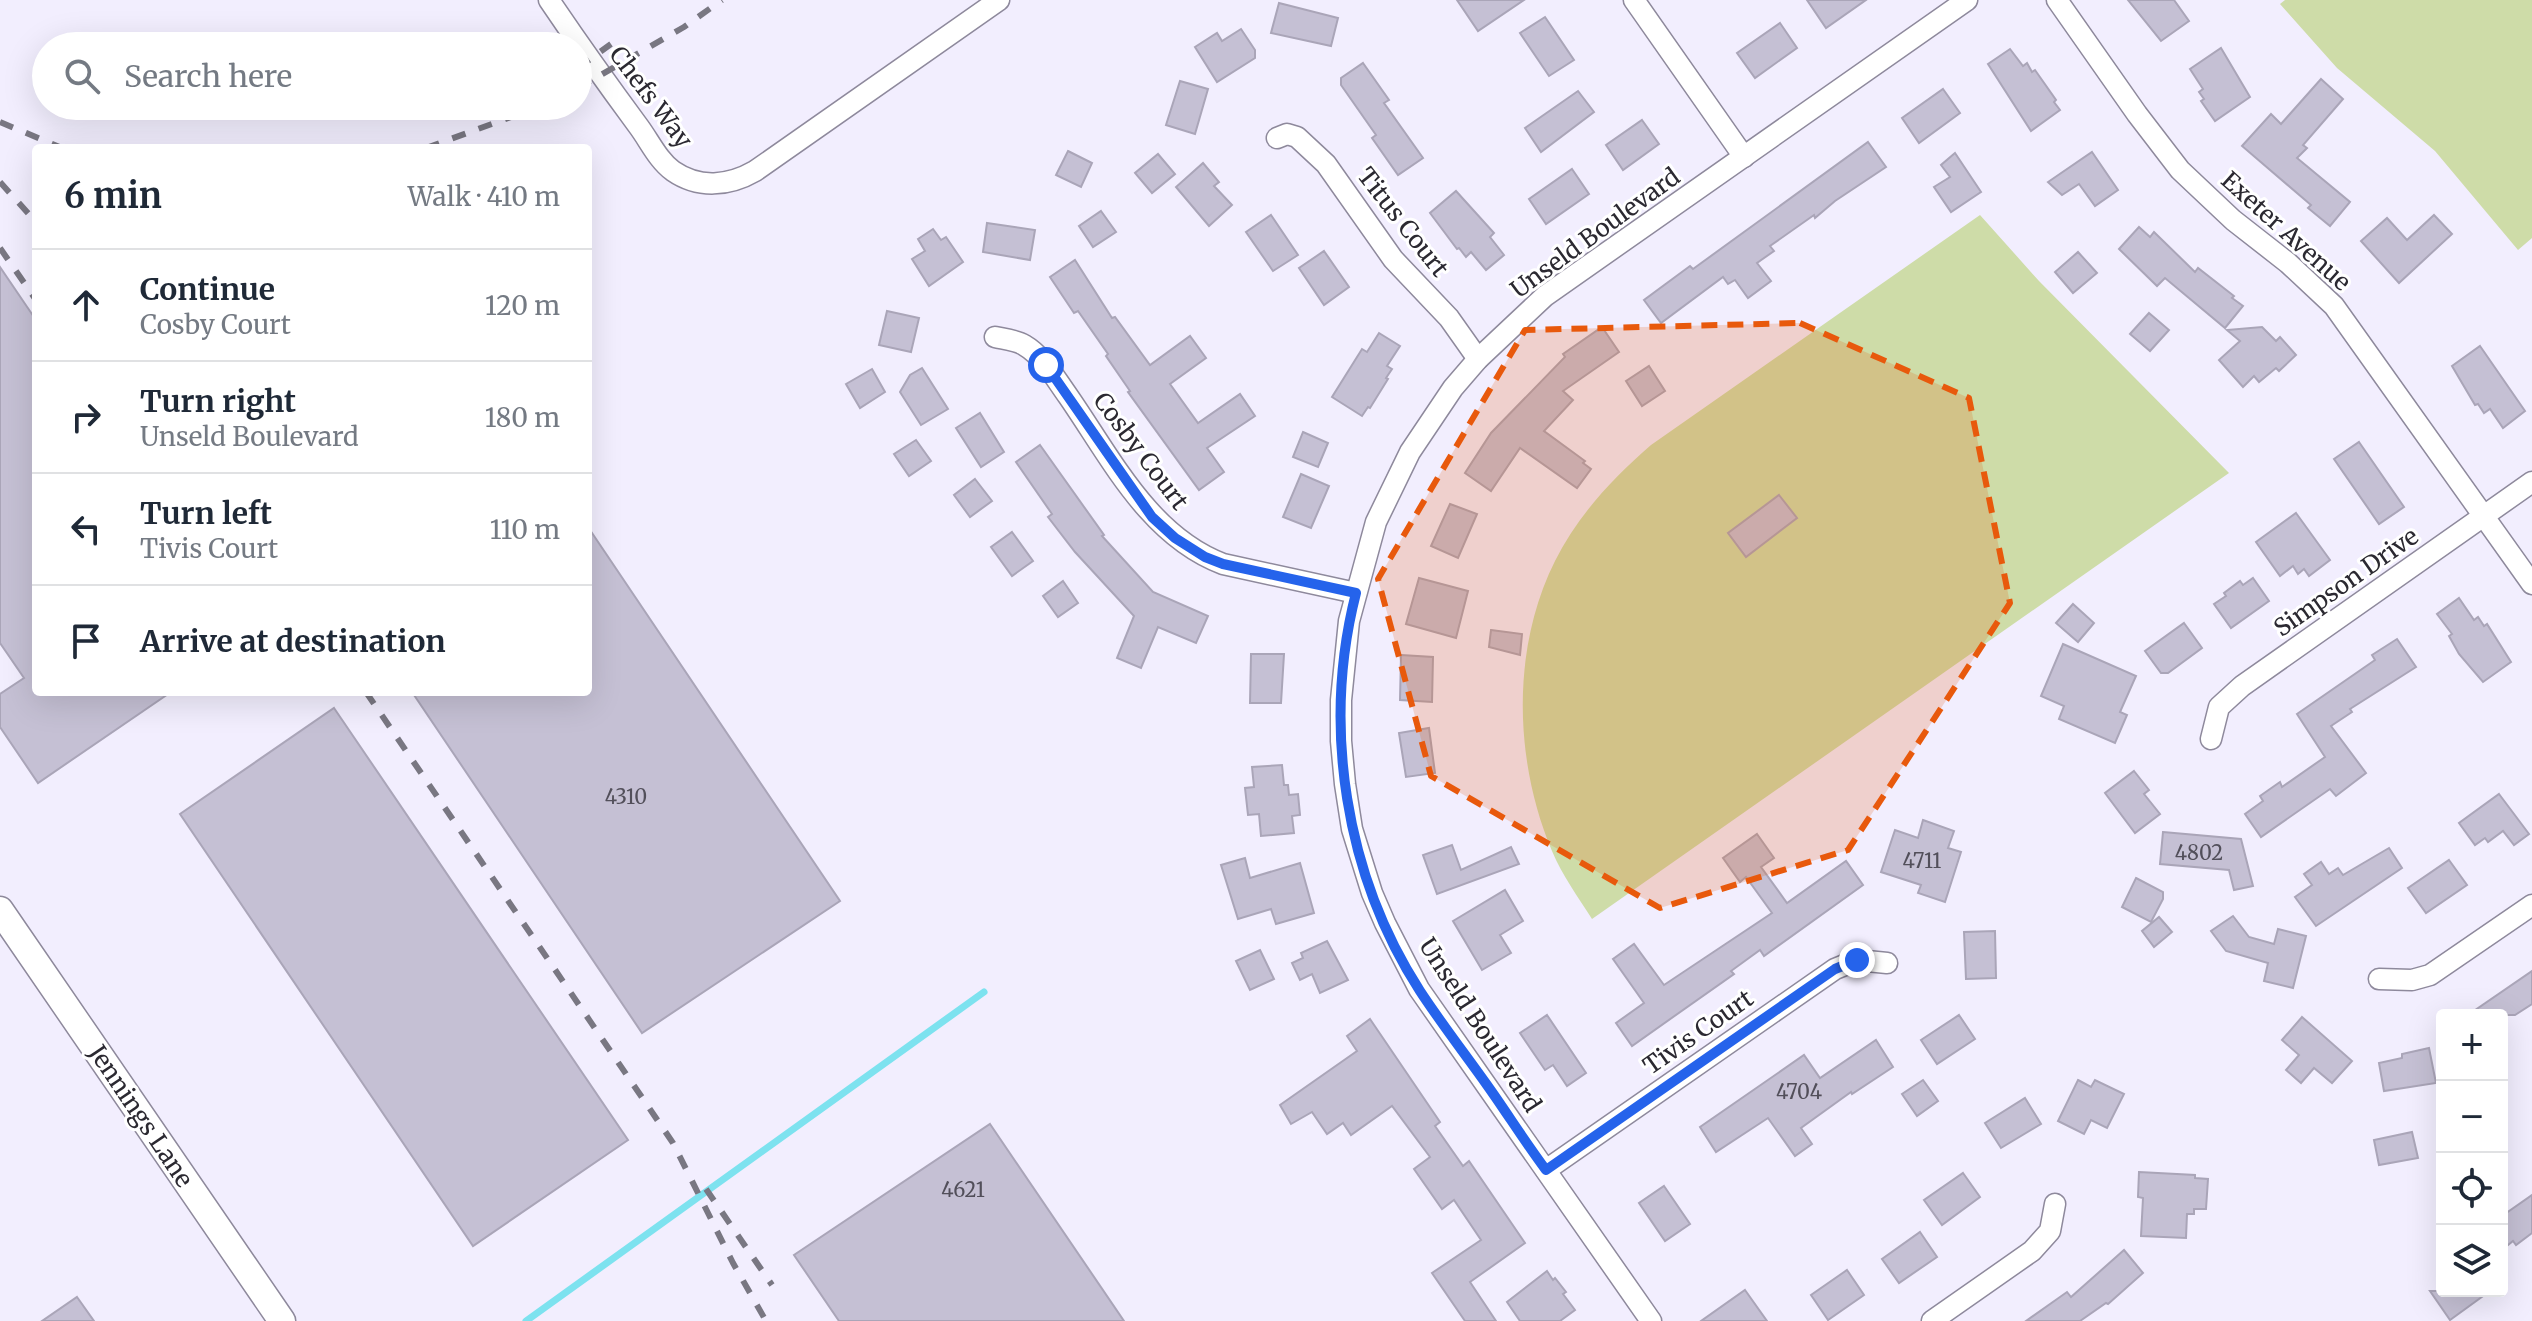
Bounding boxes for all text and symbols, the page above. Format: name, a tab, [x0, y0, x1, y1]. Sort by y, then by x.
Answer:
search box	[32, 32, 592, 120]
street label: Chefs Way	[603, 40, 699, 154]
icon: search	[60, 54, 104, 98]
text: Search here	[124, 57, 292, 95]
street label: Titus Court	[1351, 161, 1456, 283]
street label: Unseld Boulevard	[1504, 161, 1686, 305]
street label: Exeter Avenue	[2215, 165, 2357, 297]
text: 6 min	[64, 175, 162, 217]
text: Walk · 410 m	[408, 180, 560, 213]
text: Continue	[140, 270, 275, 308]
icon: ahead	[64, 283, 108, 327]
text: 120 m	[485, 289, 560, 322]
text: Cosby Court	[140, 308, 291, 341]
route start	[1028, 347, 1064, 383]
text: Turn right	[140, 382, 296, 420]
street label: Cosby Court	[1087, 386, 1196, 516]
icon: right	[64, 395, 108, 439]
text: 180 m	[485, 401, 560, 434]
text: Unseld Boulevard	[140, 420, 359, 453]
text: Turn left	[140, 494, 272, 532]
icon: left	[64, 507, 108, 551]
text: 110 m	[490, 513, 560, 546]
street label: Simpson Drive	[2268, 521, 2424, 643]
text: Tivis Court	[140, 532, 278, 565]
icon: arrive	[64, 619, 108, 663]
text: Arrive at destination	[140, 622, 446, 660]
house number: 4310	[605, 784, 647, 809]
house number: 4802	[2175, 840, 2223, 865]
house number: 4711	[1903, 848, 1941, 873]
street label: Unseld Boulevard	[1412, 932, 1548, 1118]
route end	[1839, 942, 1875, 978]
street label: Tivis Court	[1637, 982, 1760, 1081]
map controls	[2436, 1009, 2508, 1297]
button: +	[2436, 1009, 2508, 1081]
street label: Jennings Lane	[82, 1038, 200, 1193]
house number: 4704	[1776, 1079, 1822, 1104]
button: −	[2436, 1081, 2508, 1153]
button: locate	[2436, 1153, 2508, 1225]
house number: 4621	[941, 1177, 985, 1202]
button: layers	[2436, 1225, 2508, 1297]

